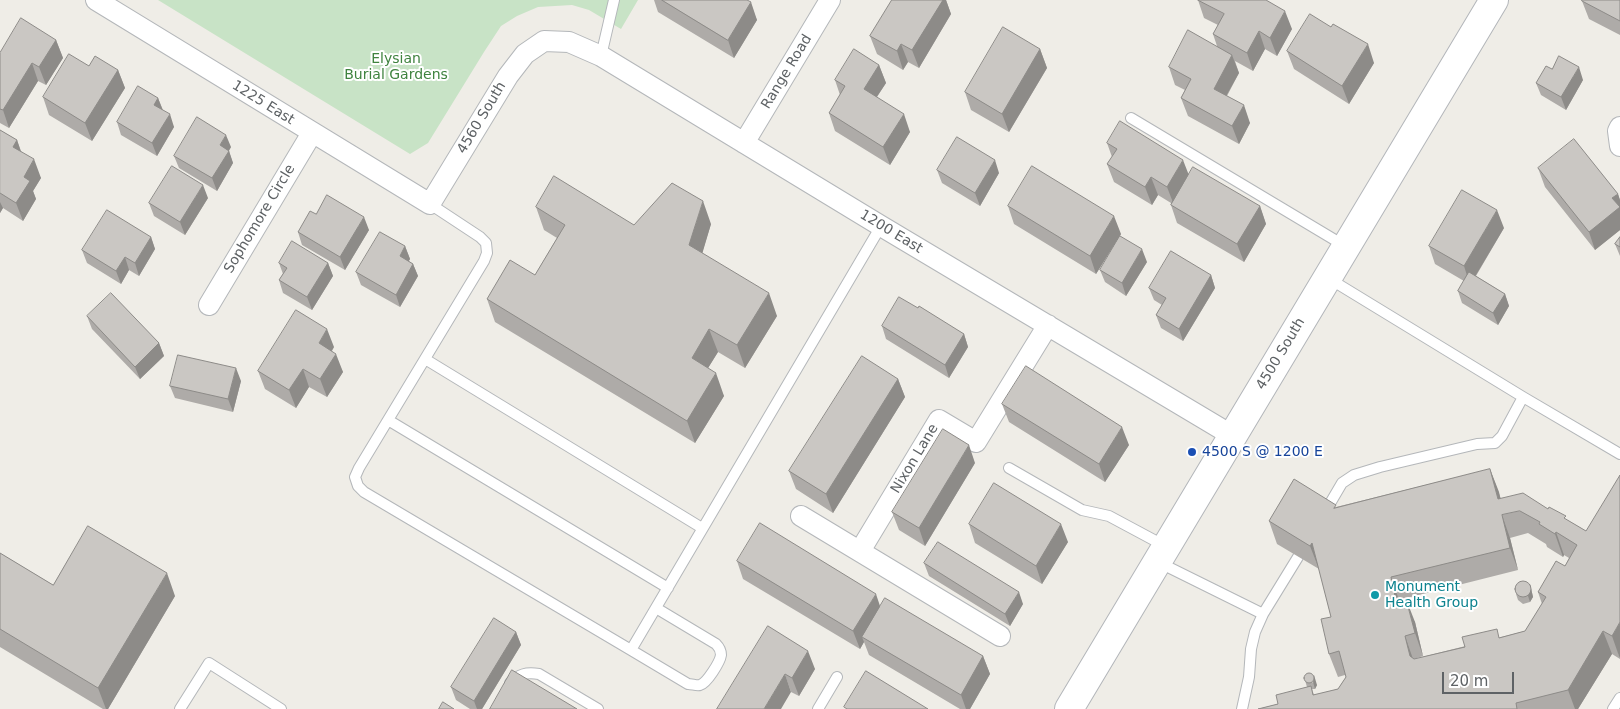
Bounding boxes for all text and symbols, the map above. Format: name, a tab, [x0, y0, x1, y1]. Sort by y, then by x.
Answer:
street label: Range Road	[758, 32, 816, 112]
park label: Elysian Burial Gardens	[344, 51, 448, 84]
street label: 1225 East	[229, 77, 297, 129]
street label: 4560 South	[454, 79, 510, 157]
street label: Sophomore Circle	[221, 162, 299, 276]
street label: 1200 East	[857, 207, 925, 257]
street label: 4500 South	[1253, 315, 1309, 393]
street label: Nixon Lane	[888, 421, 942, 497]
place label: 4500 S @ 1200 E	[1202, 444, 1323, 460]
marker: 4500 S @ 1200 E	[1186, 446, 1198, 458]
place label: Monument Health Group	[1385, 579, 1478, 612]
marker: Monument Health Group	[1369, 589, 1381, 601]
scale bar	[1445, 662, 1518, 694]
text: 20 m	[1450, 672, 1488, 690]

